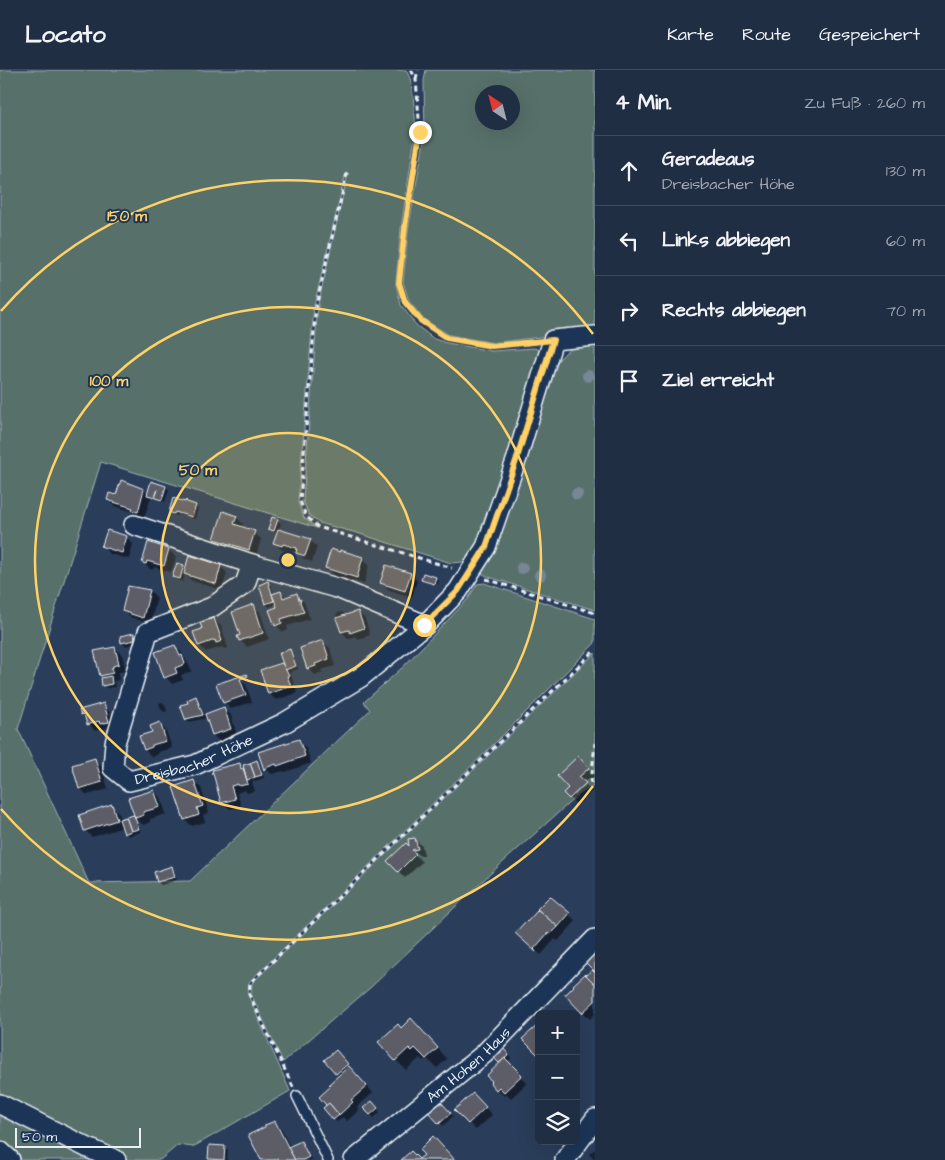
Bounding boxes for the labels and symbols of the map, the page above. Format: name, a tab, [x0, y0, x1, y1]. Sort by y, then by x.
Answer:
north arrow	[475, 85, 520, 130]
route end	[409, 121, 432, 144]
text: 150 m	[107, 206, 147, 227]
text: 100 m	[90, 371, 129, 392]
text: 50 m	[179, 460, 217, 481]
centre of rings	[279, 551, 297, 569]
route start	[413, 614, 436, 637]
street label: Dreisbacher Höhe	[133, 729, 256, 790]
street label: Am Hohen Haus	[422, 1022, 516, 1108]
scale bar	[15, 1125, 141, 1148]

